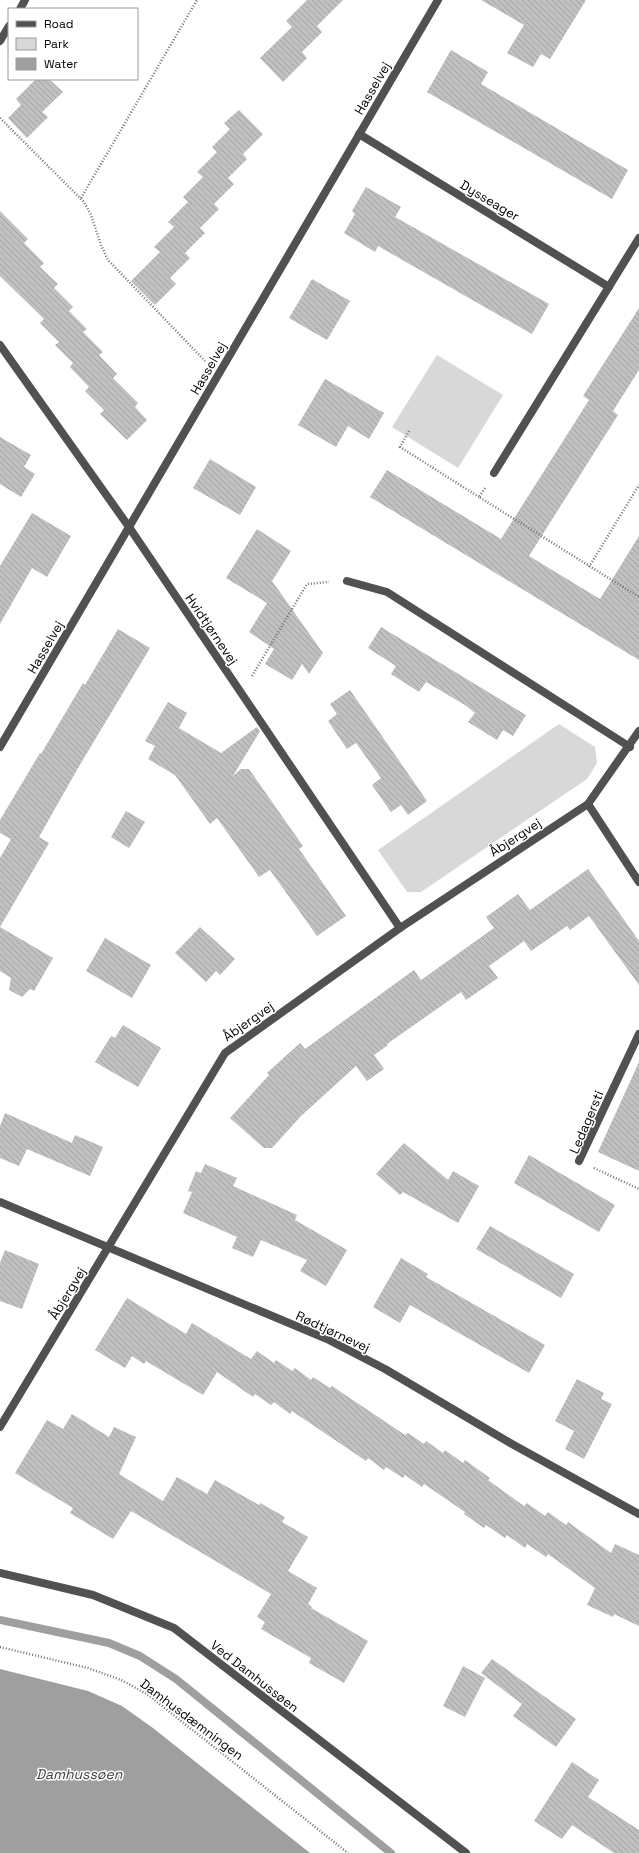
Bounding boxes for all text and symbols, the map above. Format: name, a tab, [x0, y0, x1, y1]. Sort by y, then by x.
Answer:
legend	[8, 8, 138, 80]
text: Road	[44, 16, 73, 32]
text: Park	[44, 36, 69, 52]
text: Water	[44, 56, 78, 72]
street label: Hasselvej	[351, 59, 394, 118]
street label: Dysseager	[457, 176, 523, 225]
street label: Hasselvej	[187, 339, 230, 398]
street label: Hvidtjørnevej	[182, 590, 242, 668]
street label: Hasselvej	[24, 618, 67, 677]
street label: Åbjergvej	[486, 814, 544, 860]
street label: Åbjergvej	[220, 998, 277, 1045]
street label: Ledagersti	[566, 1088, 607, 1156]
street label: Åbjergvej	[45, 1264, 90, 1323]
street label: Rødtjørnevej	[293, 1307, 373, 1356]
street label: Ved Damhussøen	[207, 1637, 302, 1716]
street label: Damhusdæmningen	[137, 1675, 247, 1764]
water label: Damhussøen	[36, 1765, 123, 1783]

